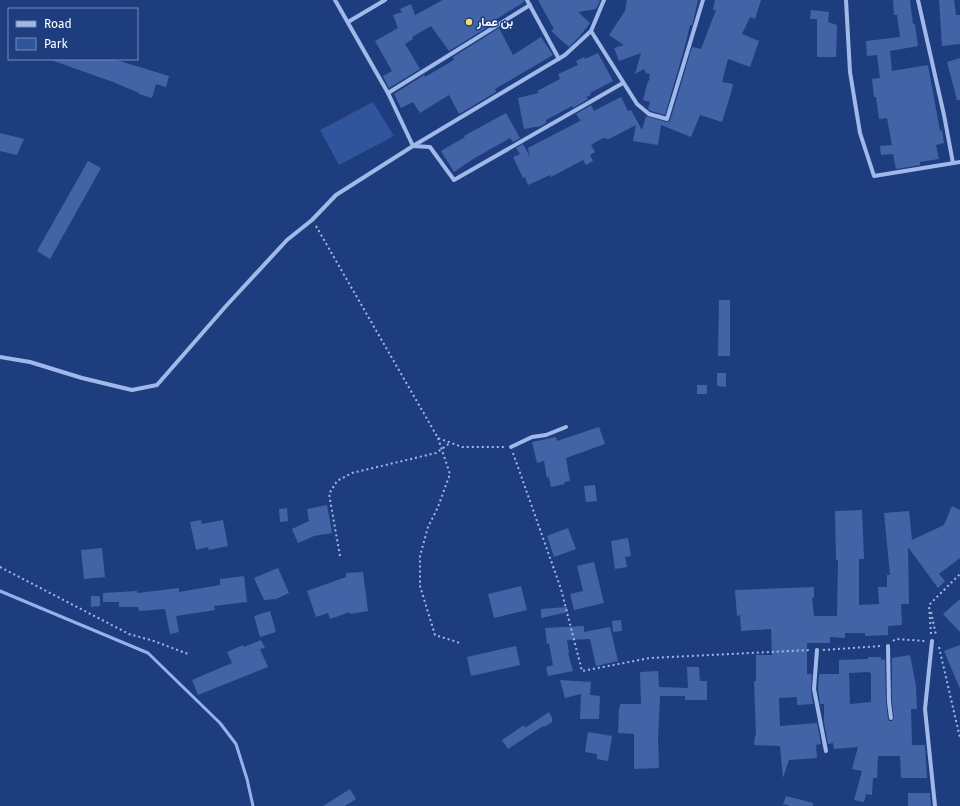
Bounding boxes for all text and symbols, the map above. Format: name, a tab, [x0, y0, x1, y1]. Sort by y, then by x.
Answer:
legend	[8, 8, 138, 60]
place label: بن عمار	[476, 15, 514, 30]
text: Road	[44, 17, 72, 31]
marker: بن عمار	[464, 17, 474, 27]
text: Park	[44, 37, 68, 51]

